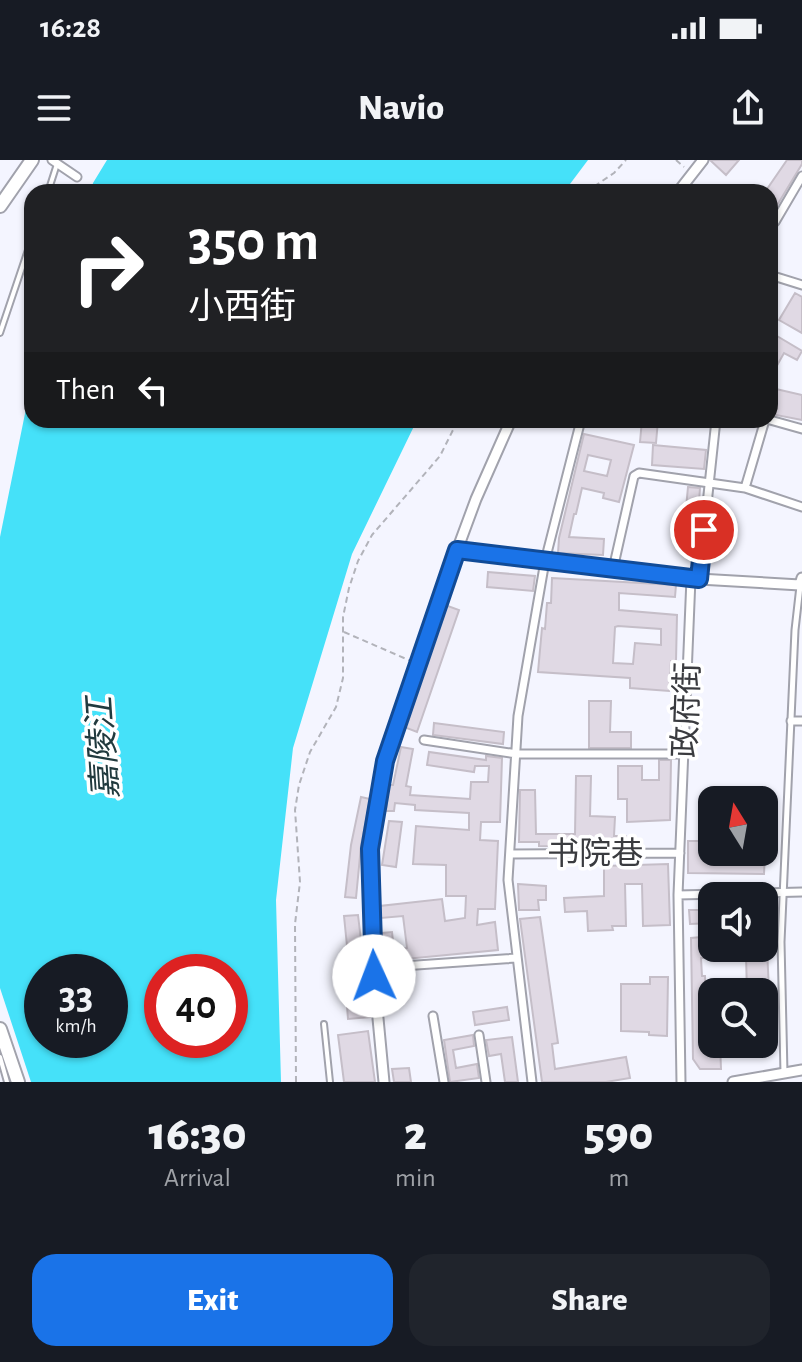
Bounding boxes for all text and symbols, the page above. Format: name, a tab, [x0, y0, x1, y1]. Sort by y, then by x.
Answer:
text: 16:28	[40, 13, 101, 43]
icon: menu	[32, 86, 76, 130]
icon: share	[726, 86, 770, 130]
text: Navio	[358, 90, 444, 126]
text: 350 m	[188, 214, 319, 270]
icon: right	[56, 216, 160, 320]
text: 小西街	[188, 289, 296, 325]
icon: left	[131, 368, 175, 412]
text: Then	[56, 375, 115, 405]
pin	[670, 496, 738, 564]
icon: arrive	[682, 508, 726, 552]
street label: 政府街	[667, 661, 705, 759]
water label: 嘉陵江	[81, 692, 125, 800]
north arrow	[698, 786, 778, 866]
map controls	[698, 786, 778, 1058]
street label: 书院巷	[547, 836, 643, 870]
button: sound	[698, 882, 778, 962]
position arrow	[332, 934, 416, 1018]
speed limit sign: 40	[144, 954, 248, 1058]
text: 33	[59, 976, 93, 1016]
button: search	[698, 978, 778, 1058]
text: km/h	[55, 1016, 97, 1036]
text: 16:30	[149, 1111, 247, 1159]
text: 2	[404, 1111, 427, 1159]
text: 590	[584, 1111, 653, 1159]
text: Arrival	[164, 1165, 231, 1191]
text: min	[395, 1165, 436, 1191]
text: m	[608, 1165, 629, 1191]
button: Exit	[32, 1254, 393, 1346]
button: Share	[409, 1254, 770, 1346]

